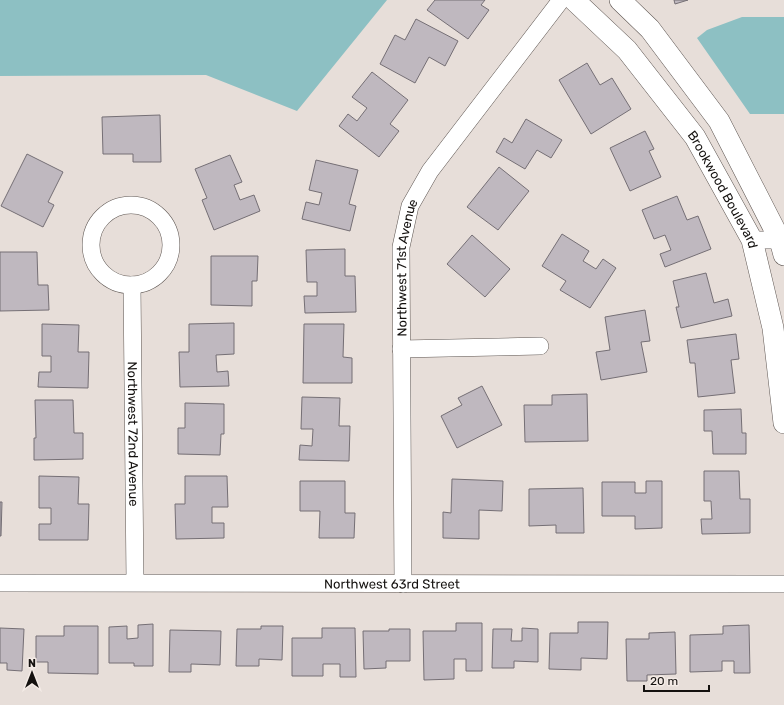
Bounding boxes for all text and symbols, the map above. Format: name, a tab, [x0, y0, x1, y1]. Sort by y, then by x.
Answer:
street label: Brookwood Boulevard	[685, 127, 761, 250]
street label: Northwest 71st Avenue	[393, 196, 420, 337]
street label: Northwest 72nd Avenue	[125, 361, 142, 507]
street label: Northwest 63rd Street	[324, 576, 460, 591]
north arrow	[12, 653, 52, 693]
text: N	[28, 657, 36, 670]
scale bar	[644, 667, 709, 693]
text: 20 m	[650, 674, 678, 688]

